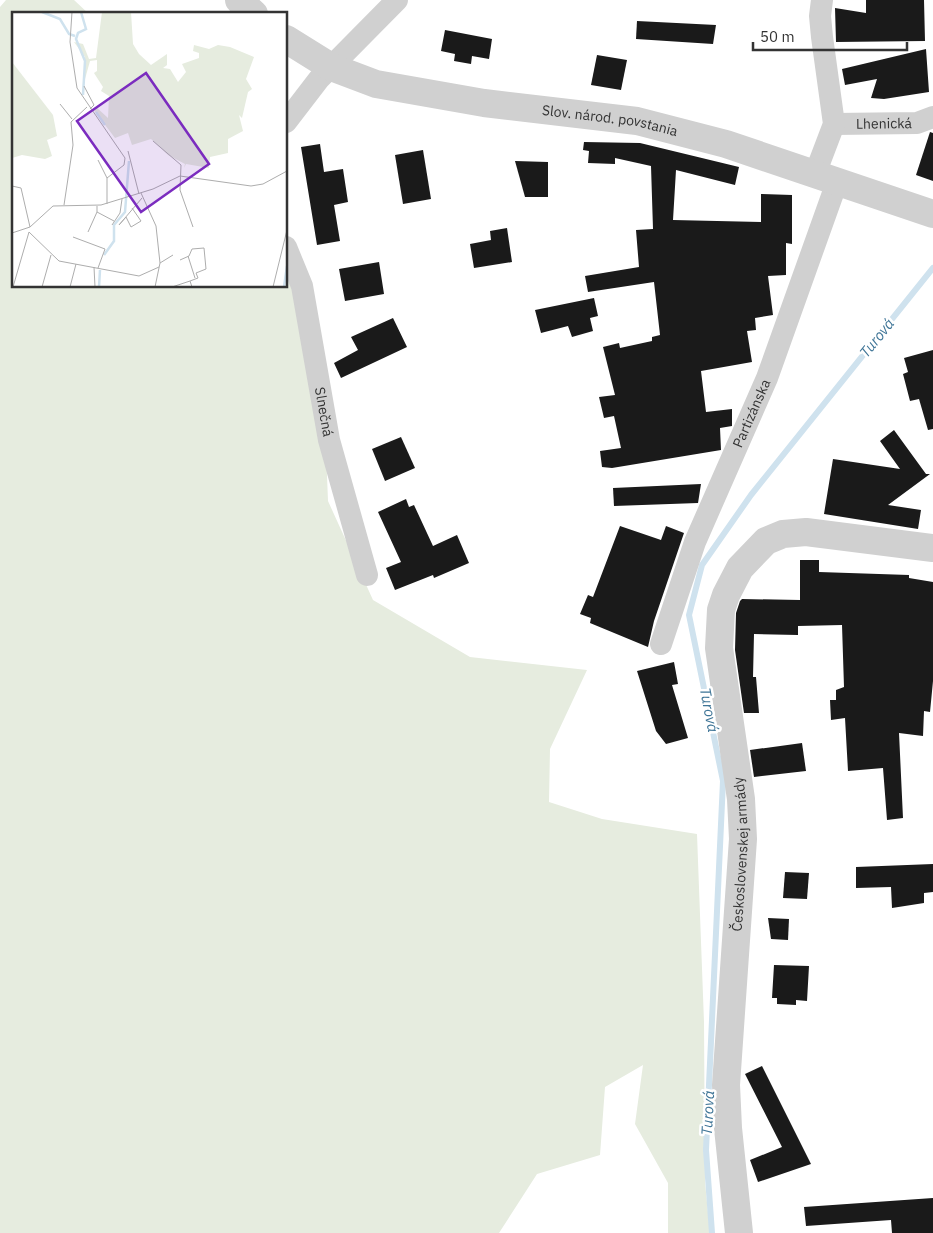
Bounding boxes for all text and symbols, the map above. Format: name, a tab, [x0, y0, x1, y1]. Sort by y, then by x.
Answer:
inset map	[12, 12, 288, 288]
scale bar	[753, 20, 907, 52]
text: 50 m	[760, 27, 795, 46]
street label: Slov. národ. povstania	[541, 101, 680, 140]
street label: Lhenická	[856, 114, 913, 133]
water label: Turová	[855, 314, 898, 361]
street label: Partizánska	[729, 376, 775, 450]
street label: Slnečná	[311, 386, 337, 439]
water label: Turová	[696, 686, 723, 734]
street label: Československej armády	[727, 776, 752, 932]
water label: Turová	[697, 1090, 718, 1136]

